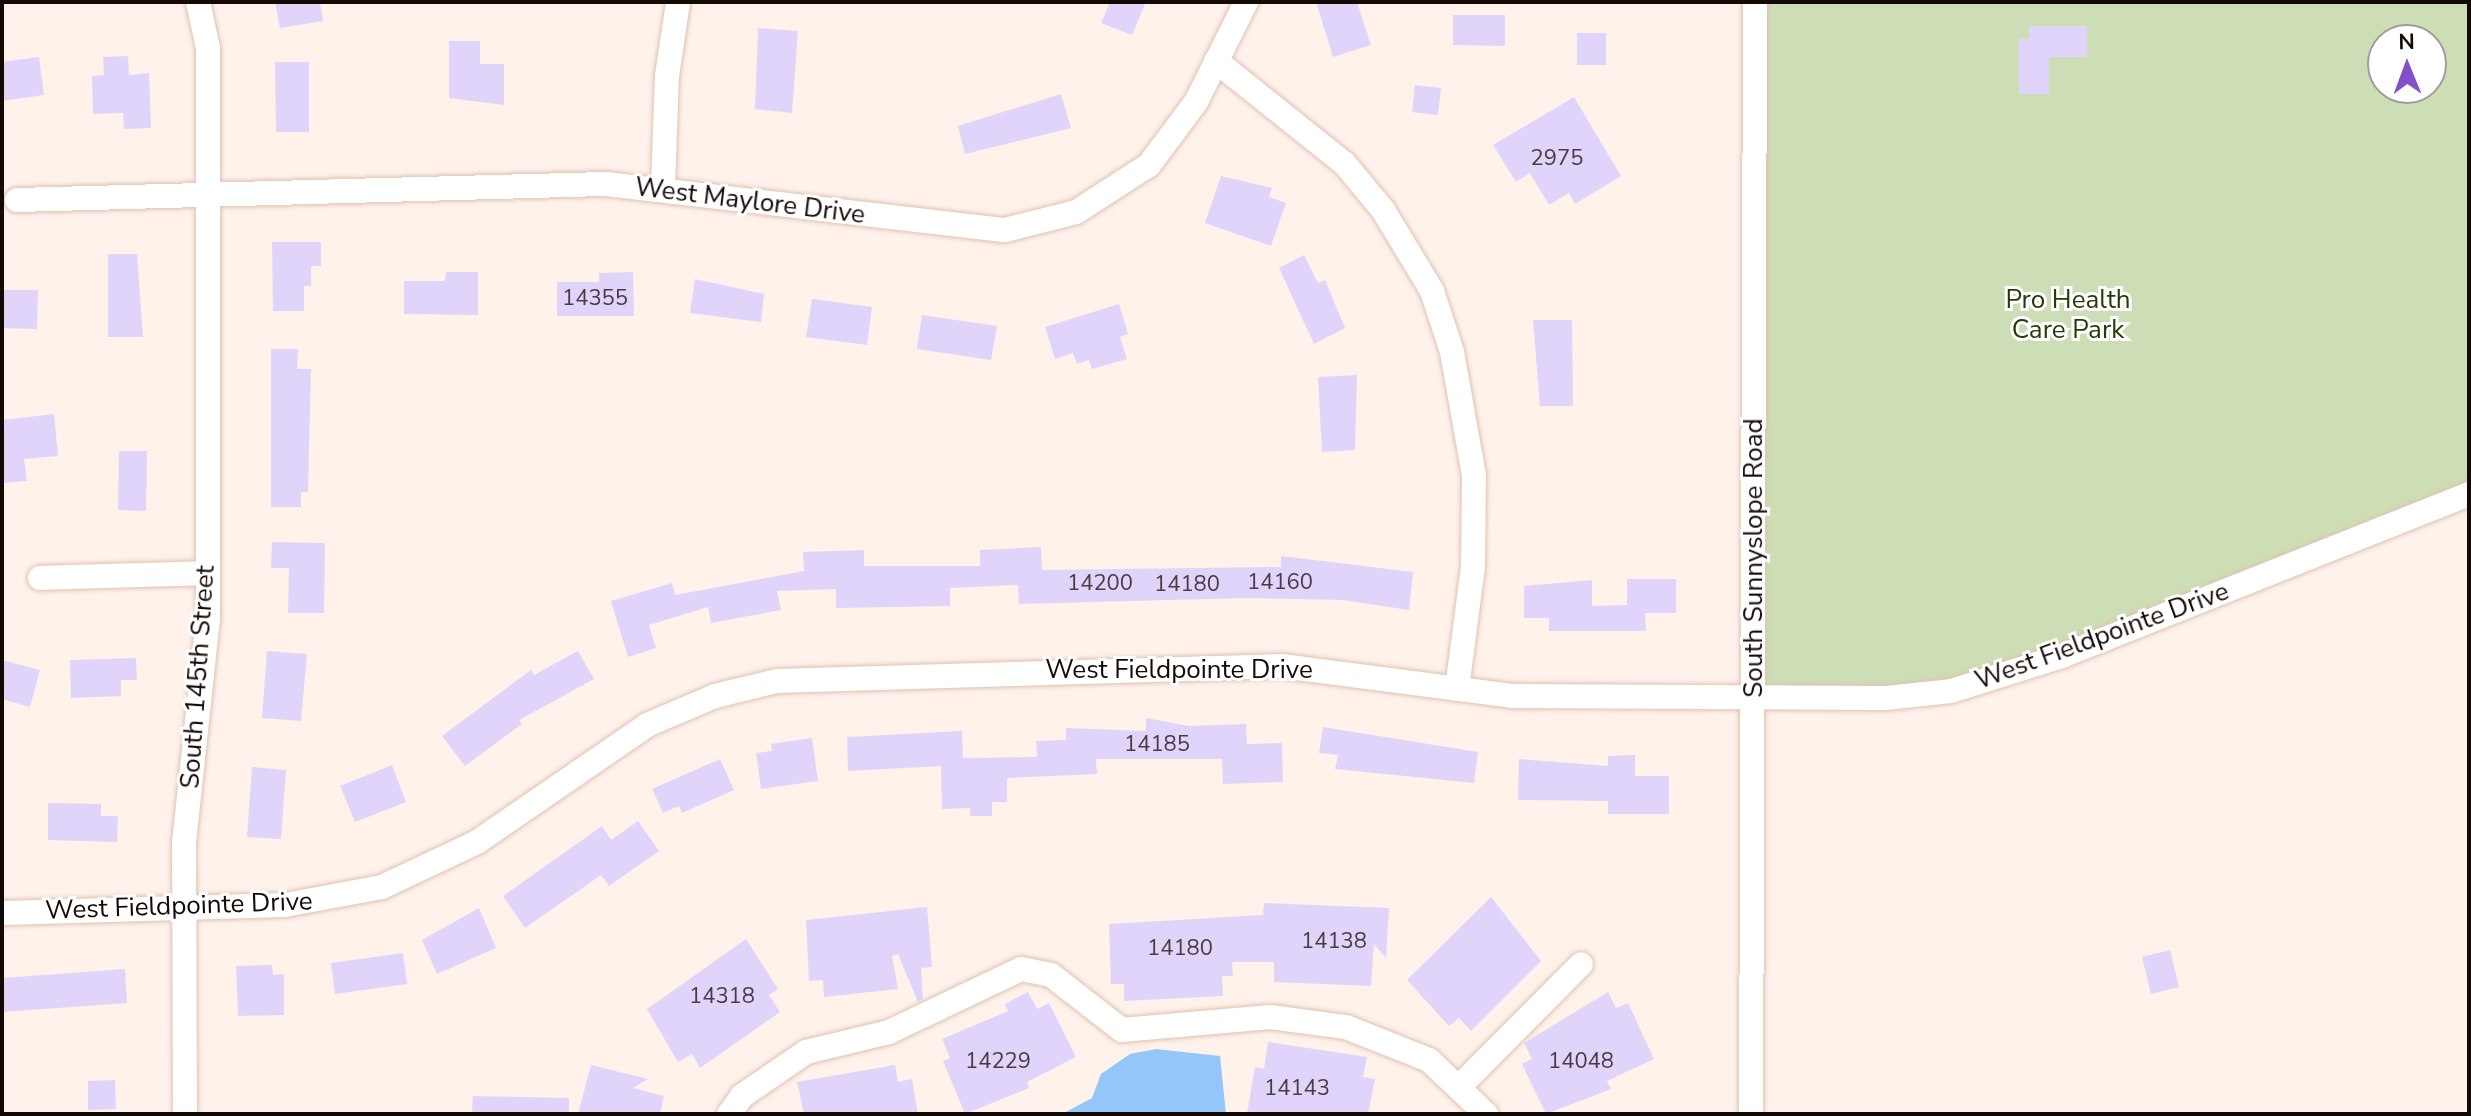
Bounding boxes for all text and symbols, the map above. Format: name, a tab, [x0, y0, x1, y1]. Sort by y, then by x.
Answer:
north arrow	[2367, 24, 2447, 104]
text: N	[2398, 27, 2415, 57]
house number: 2975	[1531, 146, 1583, 172]
street label: West Maylore Drive	[633, 171, 867, 231]
park label: Pro Health Care Park	[2005, 284, 2131, 346]
house number: 14355	[562, 286, 628, 312]
street label: South Sunnyslope Road	[1738, 418, 1770, 698]
street label: South 145th Street	[175, 564, 221, 790]
house number: 14160	[1247, 570, 1313, 596]
house number: 14200	[1067, 571, 1133, 597]
house number: 14180	[1154, 572, 1220, 598]
street label: West Fieldpointe Drive	[1971, 576, 2233, 696]
street label: West Fieldpointe Drive	[1045, 654, 1313, 686]
house number: 14185	[1124, 732, 1190, 758]
street label: West Fieldpointe Drive	[45, 886, 313, 926]
house number: 14138	[1301, 929, 1367, 955]
house number: 14180	[1147, 936, 1213, 962]
house number: 14318	[689, 984, 755, 1010]
house number: 14229	[965, 1049, 1031, 1075]
house number: 14048	[1548, 1049, 1614, 1075]
house number: 14143	[1264, 1076, 1330, 1102]

